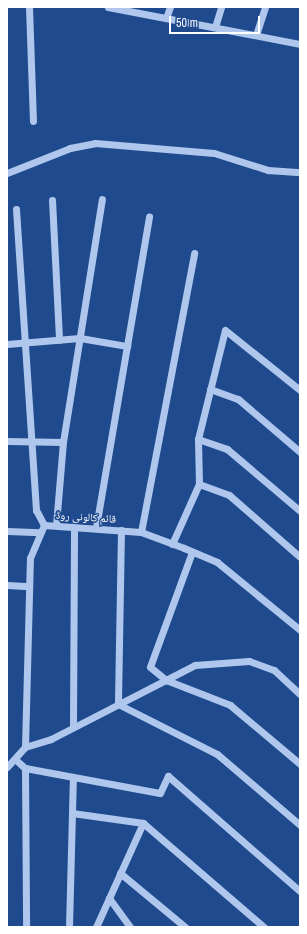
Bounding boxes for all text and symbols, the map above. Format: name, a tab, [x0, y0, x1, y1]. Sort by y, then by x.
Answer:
scale bar	[171, 8, 262, 34]
text: 50 m	[176, 15, 198, 31]
street label: قائم کالونی روڈ	[55, 508, 117, 526]

